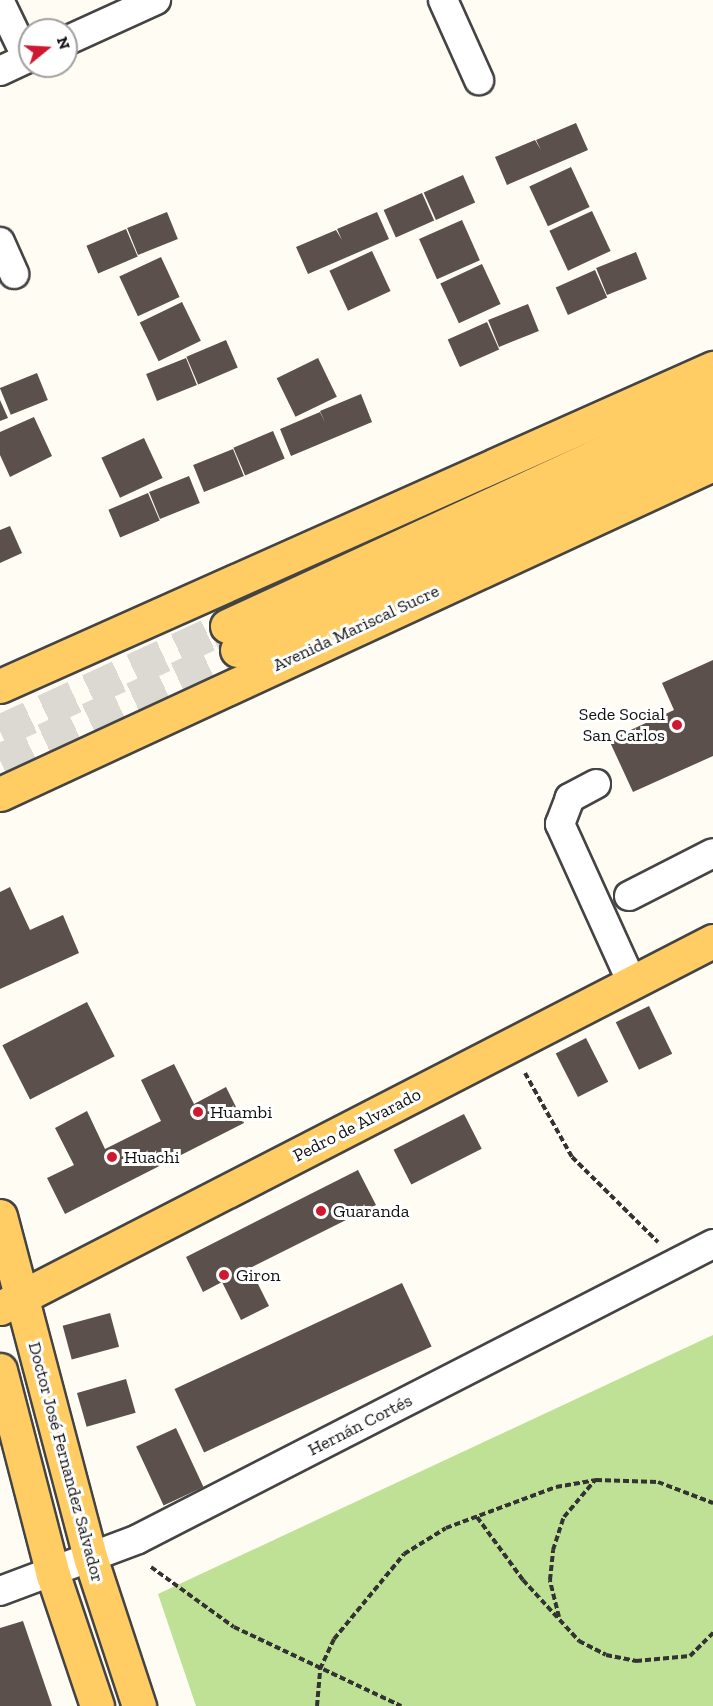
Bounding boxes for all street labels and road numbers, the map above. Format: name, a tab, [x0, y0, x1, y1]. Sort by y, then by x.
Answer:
street label: Avenida Mariscal Sucre	[269, 580, 443, 676]
street label: Pedro de Alvarado	[289, 1083, 425, 1167]
street label: Doctor José Fernandez Salvador	[23, 1339, 109, 1585]
street label: Hernán Cortés	[304, 1389, 416, 1461]

